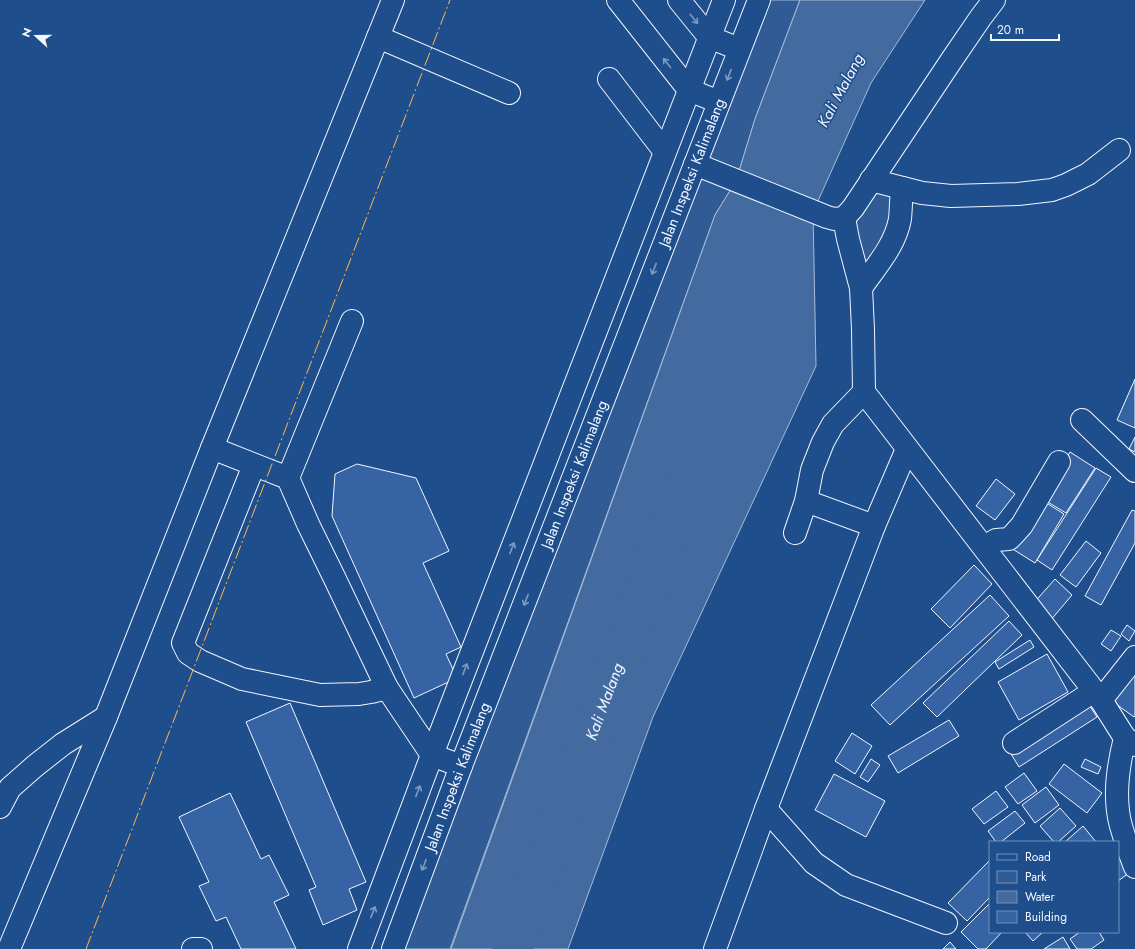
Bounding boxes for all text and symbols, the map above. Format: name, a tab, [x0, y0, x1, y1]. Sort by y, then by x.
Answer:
one-way arrow	[690, 13, 699, 24]
north arrow	[16, 16, 56, 56]
scale bar	[991, 16, 1059, 42]
text: 20 m	[997, 21, 1024, 39]
text: N	[18, 25, 36, 39]
water label: Kali Malang	[811, 49, 870, 131]
one-way arrow	[663, 58, 671, 69]
one-way arrow	[725, 69, 733, 81]
street label: Jalan Inspeksi Kalimalang	[652, 95, 731, 252]
one-way arrow	[650, 263, 658, 275]
street label: Jalan Inspeksi Kalimalang	[535, 397, 613, 554]
one-way arrow	[508, 543, 516, 555]
one-way arrow	[522, 593, 530, 605]
water label: Kali Malang	[580, 660, 629, 744]
one-way arrow	[461, 664, 469, 676]
street label: Jalan Inspeksi Kalimalang	[419, 699, 496, 856]
one-way arrow	[415, 785, 423, 797]
legend	[989, 841, 1119, 933]
text: Road	[1025, 848, 1051, 866]
one-way arrow	[420, 858, 428, 870]
text: Park	[1025, 868, 1047, 886]
text: Water	[1025, 888, 1056, 906]
one-way arrow	[369, 907, 377, 919]
text: Building	[1025, 908, 1067, 926]

